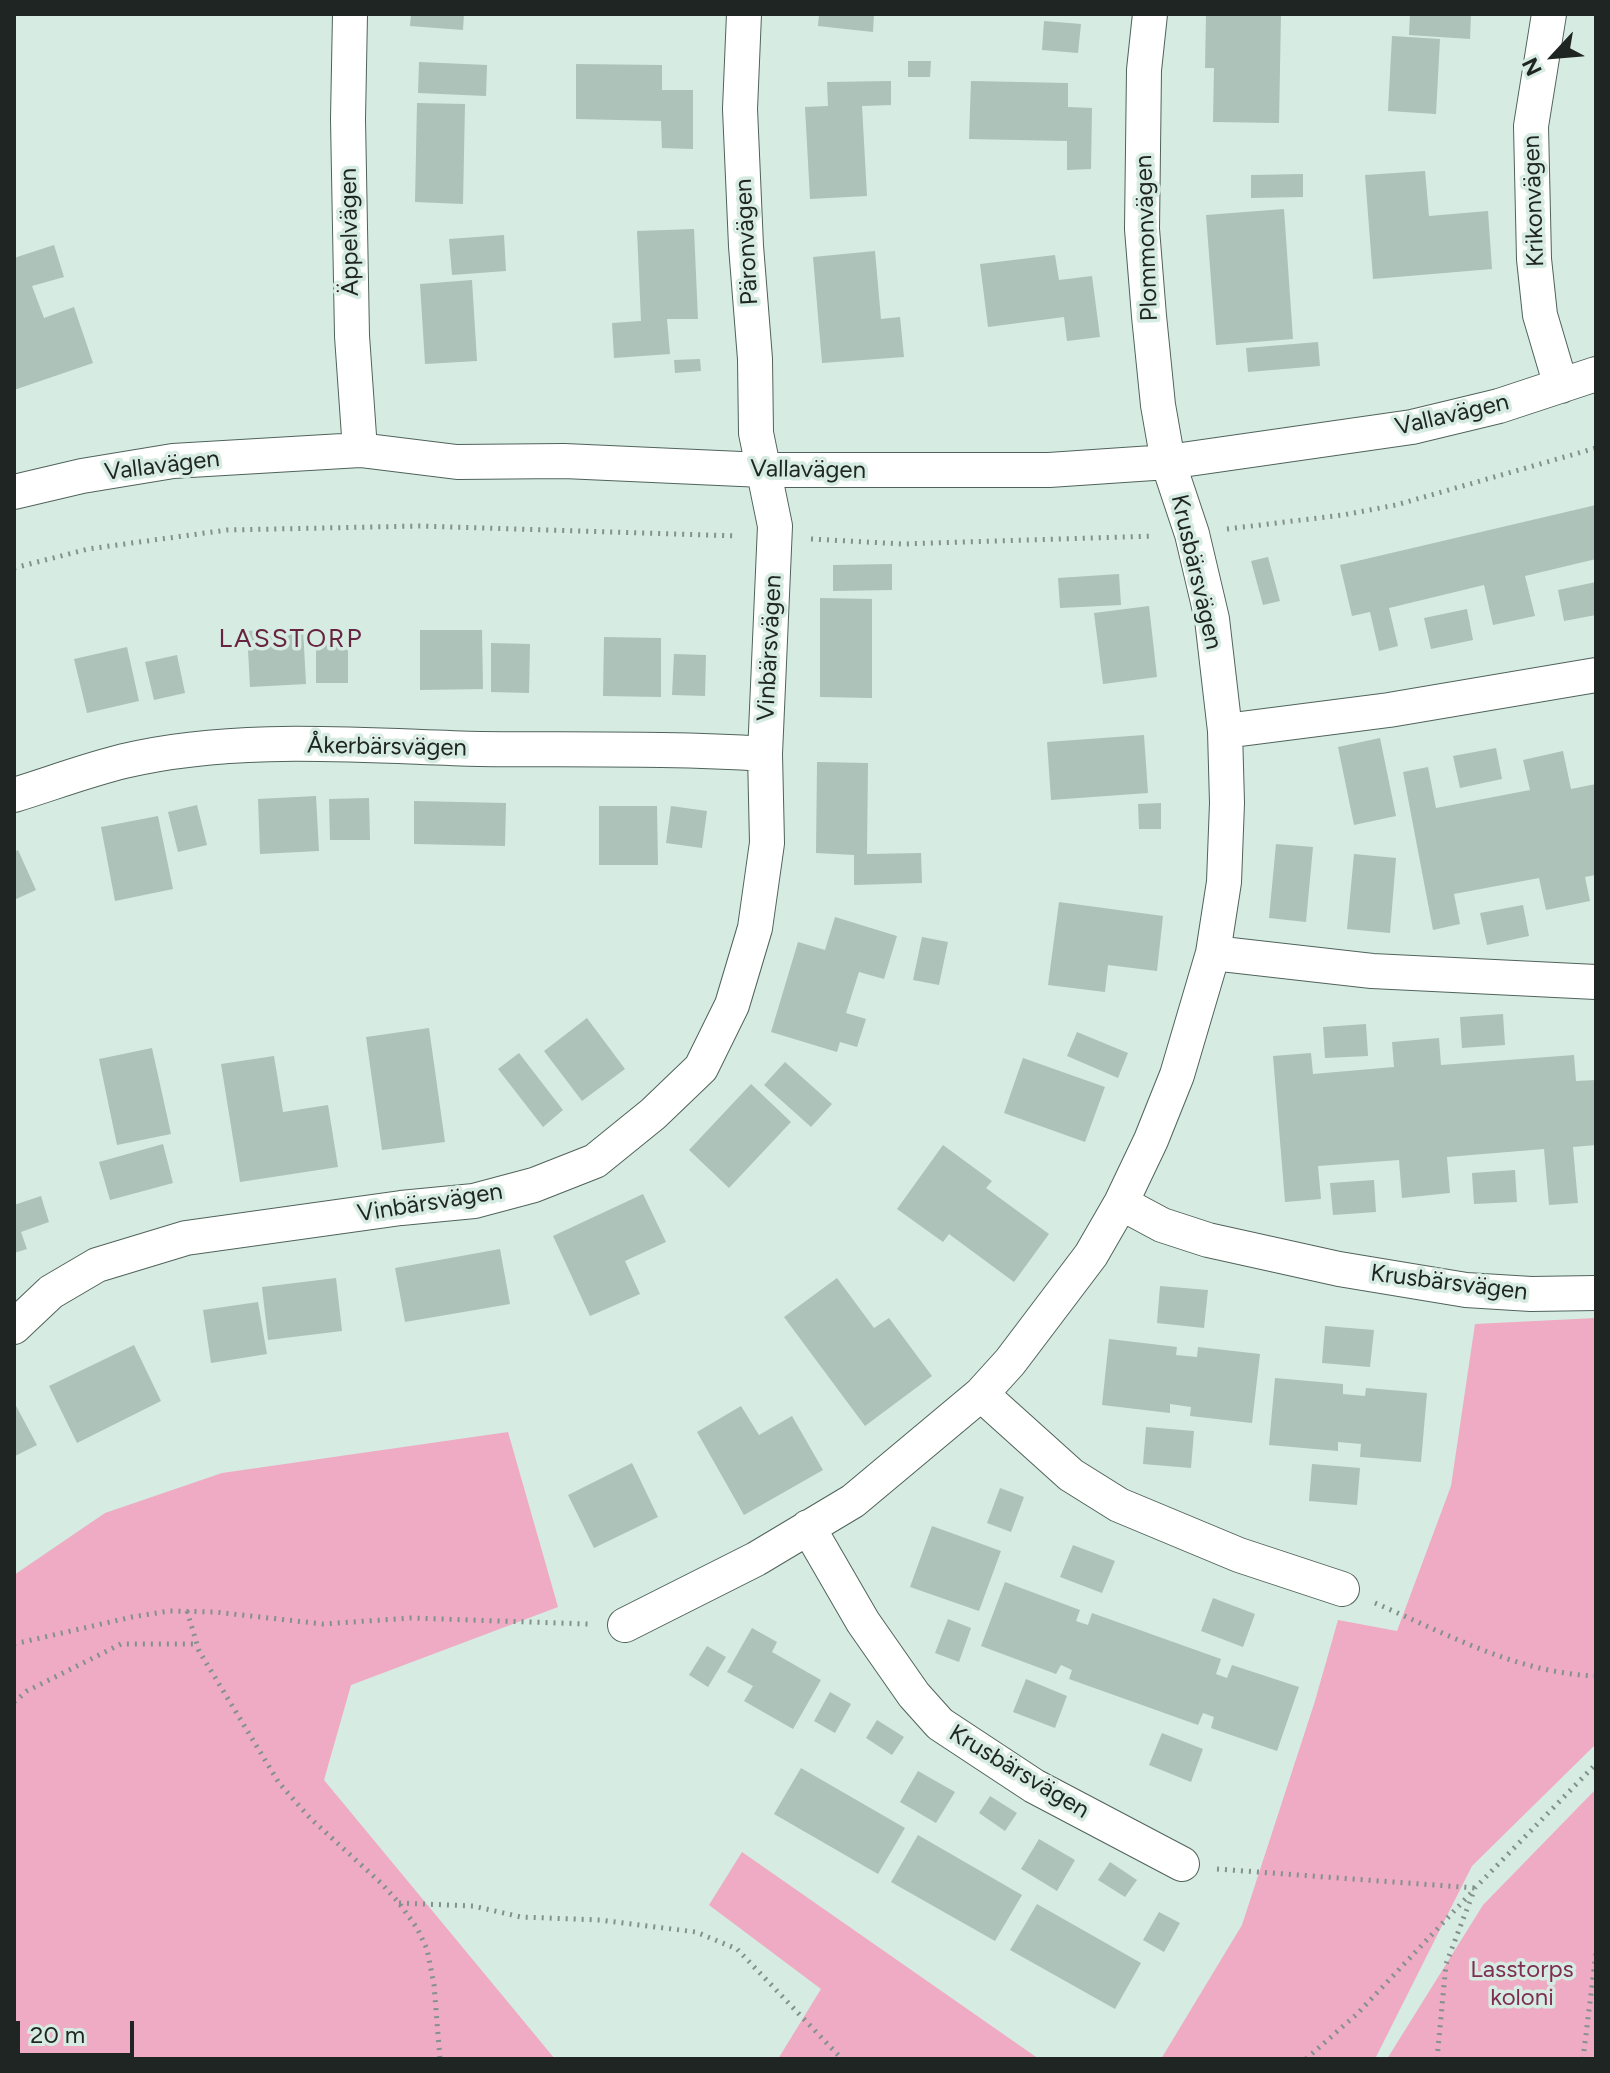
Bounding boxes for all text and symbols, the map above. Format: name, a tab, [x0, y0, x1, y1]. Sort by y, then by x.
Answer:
north arrow	[1514, 16, 1594, 96]
text: N	[1516, 53, 1548, 80]
street label: Krikonvägen	[1517, 135, 1551, 267]
street label: Plommonvägen	[1130, 154, 1164, 322]
street label: Äppelvägen	[334, 168, 366, 296]
street label: Päronvägen	[729, 178, 765, 306]
street label: Vallavägen	[1392, 388, 1512, 442]
street label: Vallavägen	[103, 445, 221, 487]
street label: Vallavägen	[750, 455, 866, 485]
street label: Krusbärsvägen	[1164, 492, 1228, 652]
street label: Vinbärsvägen	[752, 574, 788, 722]
district label: LASSTORP	[219, 623, 363, 655]
street label: Åkerbärsvägen	[307, 731, 467, 763]
street label: Vinbärsvägen	[355, 1177, 505, 1229]
street label: Krusbärsvägen	[1369, 1259, 1529, 1307]
street label: Krusbärsvägen	[944, 1719, 1094, 1825]
park label: Lasstorps koloni	[1470, 1956, 1574, 2012]
scale bar	[20, 2005, 138, 2055]
text: 20 m	[30, 2020, 85, 2049]

